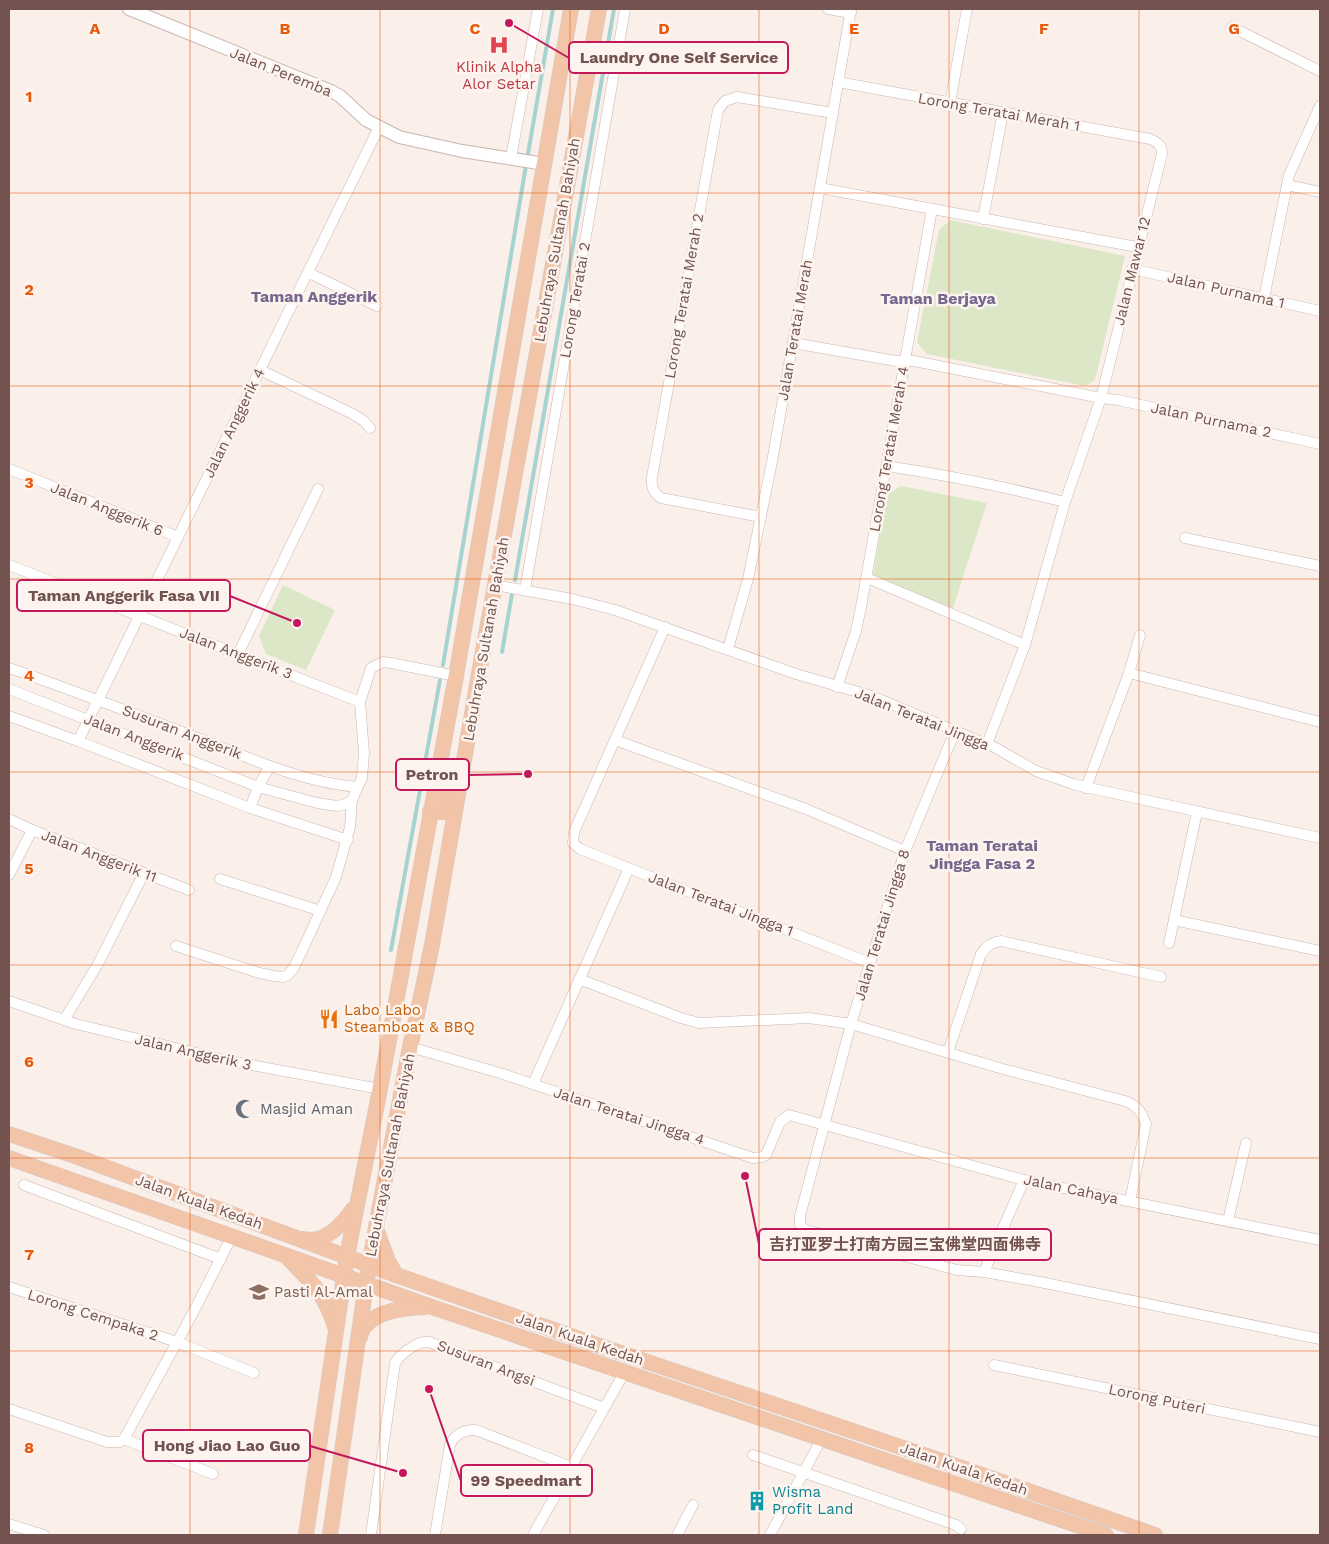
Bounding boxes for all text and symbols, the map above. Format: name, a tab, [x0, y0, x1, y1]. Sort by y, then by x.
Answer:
text: A	[90, 19, 101, 38]
text: B	[280, 19, 291, 38]
text: C	[470, 19, 481, 38]
text: D	[658, 19, 670, 38]
text: E	[849, 19, 859, 38]
text: F	[1039, 19, 1049, 38]
text: G	[1228, 19, 1240, 38]
hospital icon: Klinik Alpha Alor Setar	[488, 34, 510, 56]
callout: Laundry One Self Service	[569, 42, 788, 73]
street label: Jalan Peremba	[227, 43, 335, 101]
text: Laundry One Self Service	[580, 48, 778, 67]
place label: Klinik Alpha Alor Setar	[456, 58, 543, 93]
text: 1	[26, 87, 32, 106]
street label: Lorong Teratai Merah 1	[917, 89, 1081, 135]
street label: Lebuhraya Sultanah Bahiyah	[530, 136, 584, 344]
street label: Lorong Teratai Merah 2	[661, 212, 707, 380]
street label: Jalan Mawar 12	[1110, 215, 1154, 327]
street label: Lorong Teratai 2	[556, 241, 594, 359]
street label: Jalan Teratai Merah	[774, 258, 816, 402]
street label: Jalan Purnama 1	[1166, 268, 1286, 312]
text: 2	[24, 280, 34, 299]
district label: Taman Anggerik	[251, 287, 377, 306]
district label: Taman Berjaya	[880, 289, 997, 308]
street label: Jalan Anggerik 4	[200, 365, 268, 481]
street label: Lorong Teratai Merah 4	[866, 365, 912, 533]
street label: Jalan Purnama 2	[1149, 398, 1273, 442]
text: 3	[24, 473, 34, 492]
street label: Jalan Anggerik 6	[48, 478, 166, 540]
street label: Lebuhraya Sultanah Bahiyah	[459, 535, 513, 743]
callout: Taman Anggerik Fasa VII	[17, 580, 230, 611]
text: Taman Anggerik Fasa VII	[28, 586, 220, 605]
street label: Jalan Anggerik 3	[177, 623, 295, 683]
text: 4	[24, 666, 34, 685]
street label: Jalan Teratai Jingga	[852, 684, 992, 754]
street label: Susuran Anggerik	[120, 701, 245, 763]
street label: Jalan Anggerik	[81, 710, 187, 765]
callout: Petron	[396, 759, 469, 790]
text: Petron	[406, 765, 458, 784]
street label: Jalan Anggerik 11	[39, 826, 159, 886]
district label: Taman Teratai Jingga Fasa 2	[926, 836, 1038, 873]
street label: Jalan Teratai Jingga 8	[850, 847, 914, 1003]
text: 5	[24, 859, 34, 878]
street label: Jalan Teratai Jingga 1	[646, 868, 796, 940]
place label: Labo Labo Steamboat & BBQ	[344, 1001, 475, 1036]
restaurant icon: Labo Labo Steamboat & BBQ	[318, 1008, 340, 1030]
street label: Jalan Anggerik 3	[133, 1030, 253, 1074]
text: 6	[24, 1052, 34, 1071]
street label: Lebuhraya Sultanah Bahiyah	[361, 1052, 419, 1258]
street label: Jalan Teratai Jingga 4	[551, 1083, 707, 1149]
mosque icon: Masjid Aman	[234, 1098, 256, 1120]
place label: Masjid Aman	[260, 1100, 353, 1118]
street label: Jalan Cahaya	[1022, 1170, 1120, 1208]
street label: Jalan Kuala Kedah	[133, 1171, 265, 1233]
callout: 吉打亚罗士打南方园三宝佛堂四面佛寺	[759, 1229, 1051, 1260]
text: 吉打亚罗士打南方园三宝佛堂四面佛寺	[769, 1235, 1041, 1254]
text: 7	[24, 1245, 34, 1264]
school or university icon: Pasti Al-Amal	[248, 1281, 270, 1303]
place label: Pasti Al-Amal	[274, 1283, 373, 1301]
street label: Lorong Cempaka 2	[25, 1285, 161, 1345]
street label: Jalan Kuala Kedah	[514, 1309, 646, 1369]
street label: Susuran Angsi	[435, 1336, 537, 1390]
street label: Lorong Puteri	[1107, 1380, 1207, 1418]
callout: Hong Jiao Lao Guo	[143, 1430, 310, 1461]
text: Hong Jiao Lao Guo	[154, 1436, 301, 1455]
text: 8	[24, 1438, 34, 1457]
street label: Jalan Kuala Kedah	[898, 1439, 1030, 1499]
callout: 99 Speedmart	[461, 1465, 592, 1496]
text: 99 Speedmart	[470, 1471, 582, 1490]
place label: Wisma Profit Land	[772, 1483, 853, 1518]
building icon: Wisma Profit Land	[746, 1490, 768, 1512]

